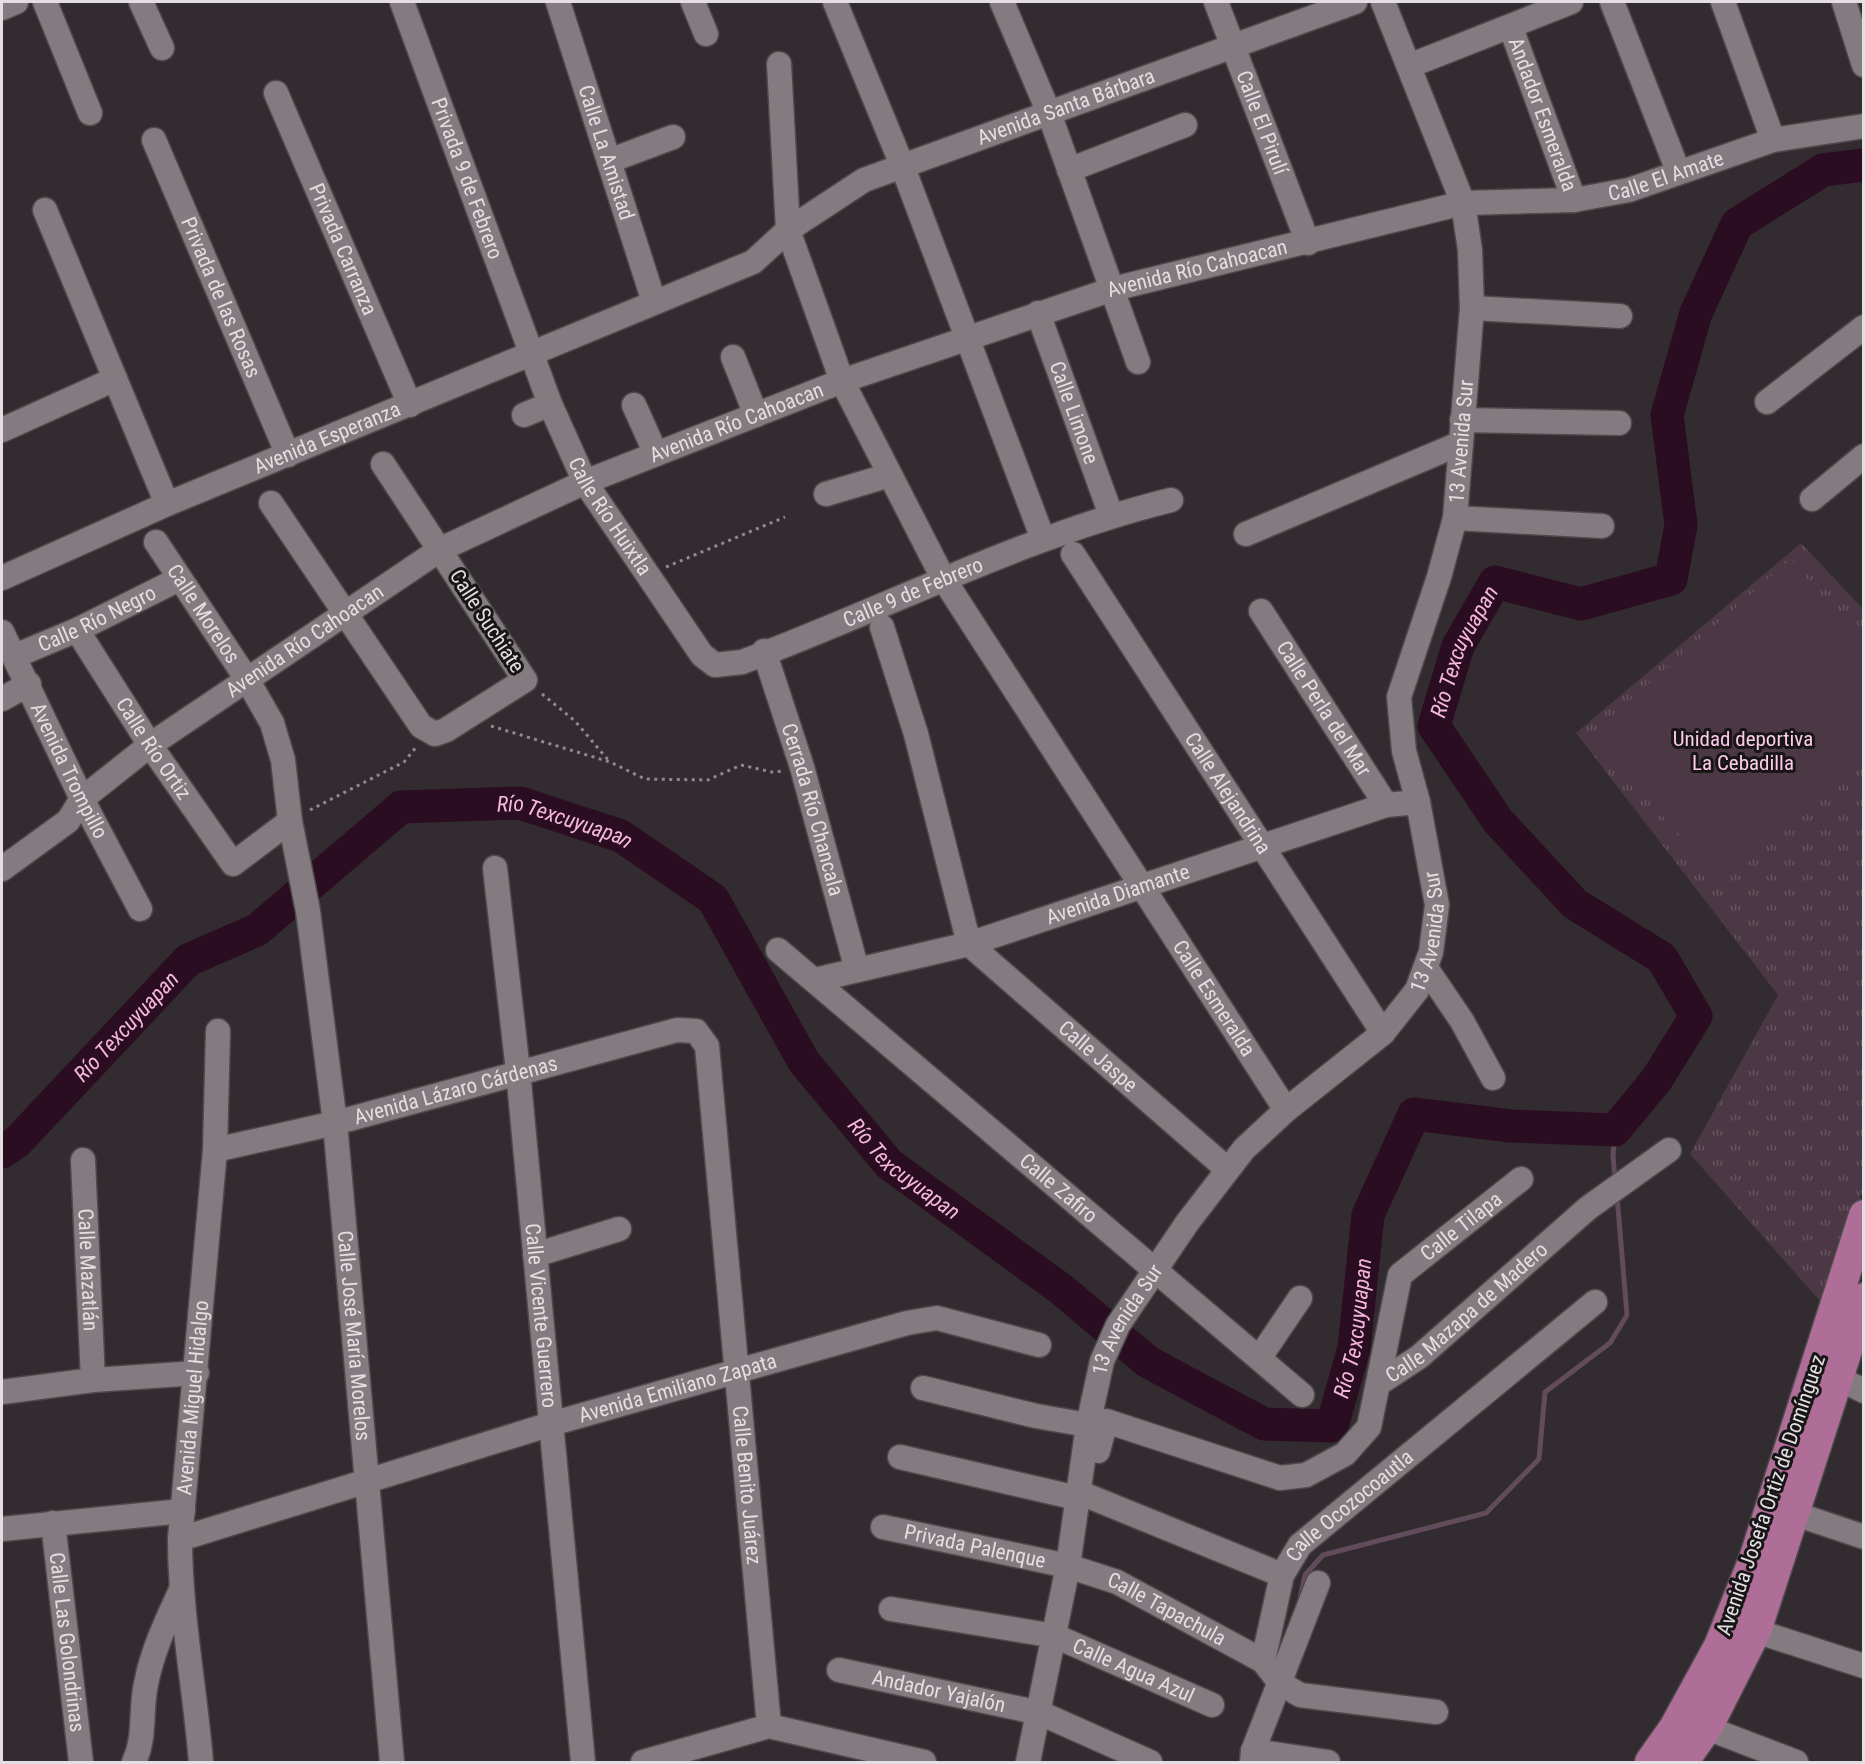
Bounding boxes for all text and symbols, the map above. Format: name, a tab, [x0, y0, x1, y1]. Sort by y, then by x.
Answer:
street label: Andador Esmeralda	[1504, 34, 1582, 195]
street label: Avenida Santa Bárbara	[974, 64, 1158, 150]
street label: Calle El Pirulí	[1231, 67, 1293, 179]
street label: Calle La Amistad	[573, 82, 639, 223]
street label: Privada 9 de Febrero	[426, 94, 508, 262]
street label: Calle El Amate	[1606, 146, 1727, 206]
street label: Privada Carranza	[304, 180, 382, 319]
street label: Privada de las Rosas	[176, 213, 266, 381]
street label: Avenida Río Cahoacan	[1104, 235, 1290, 302]
street label: Calle Limone	[1044, 358, 1104, 467]
street label: Avenida Río Cahoacan	[646, 377, 827, 467]
street label: 13 Avenida Sur	[1444, 379, 1478, 504]
street label: Avenida Esperanza	[250, 397, 404, 479]
street label: Calle Río Huixtla	[563, 453, 657, 580]
street label: Calle 9 de Febrero	[839, 552, 987, 632]
street label: Calle Morelos	[162, 560, 245, 668]
street label: Calle Suchiate	[445, 565, 529, 677]
street label: Avenida Río Cahoacan	[221, 579, 388, 702]
street label: Calle Río Negro	[34, 581, 160, 657]
water label: Río Texcuyuapan	[1425, 581, 1503, 720]
street label: Calle Perla del Mar	[1271, 636, 1376, 781]
street label: Calle Río Ortiz	[111, 693, 196, 804]
street label: Avenida Trompillo	[26, 699, 113, 843]
street label: Cerrada Río Chancala	[777, 720, 848, 898]
park label: Unidad deportiva La Cebadilla	[1673, 727, 1813, 775]
street label: Calle Alejandrina	[1180, 728, 1276, 859]
water label: Río Texcuyuapan	[496, 790, 638, 853]
street label: Avenida Diamante	[1043, 859, 1193, 929]
street label: 13 Avenida Sur	[1405, 869, 1449, 996]
street label: Calle Esmeralda	[1168, 936, 1260, 1061]
water label: Río Texcuyuapan	[68, 966, 183, 1086]
street label: Calle Jaspe	[1054, 1016, 1142, 1097]
street label: Avenida Lázaro Cárdenas	[351, 1051, 560, 1129]
water label: Río Texcuyuapan	[843, 1113, 965, 1224]
street label: Calle Zafiro	[1015, 1149, 1102, 1228]
street label: Calle Tilapa	[1416, 1187, 1507, 1266]
street label: Calle Mazatlán	[73, 1208, 103, 1332]
street label: Calle Vicente Guerrero	[520, 1222, 562, 1409]
street label: Calle José María Morelos	[333, 1230, 375, 1442]
street label: Calle Mazapa de Madero	[1381, 1237, 1552, 1388]
water label: Río Texcuyuapan	[1328, 1257, 1376, 1401]
street label: 13 Avenida Sur	[1087, 1260, 1167, 1377]
street label: Avenida Miguel Hidalgo	[172, 1299, 213, 1496]
street label: Avenida Emiliano Zapata	[576, 1349, 779, 1428]
street label: Avenida Josefa Ortiz de Domínguez	[1712, 1352, 1830, 1638]
street label: Calle Benito Juárez	[728, 1405, 766, 1566]
street label: Calle Ocozocoautla	[1281, 1445, 1418, 1566]
street label: Privada Palenque	[902, 1520, 1048, 1573]
street label: Calle Las Golondrinas	[45, 1551, 89, 1733]
street label: Calle Tapachula	[1105, 1568, 1230, 1651]
street label: Calle Agua Azul	[1069, 1633, 1198, 1708]
street label: Andador Yajalón	[870, 1665, 1008, 1717]

